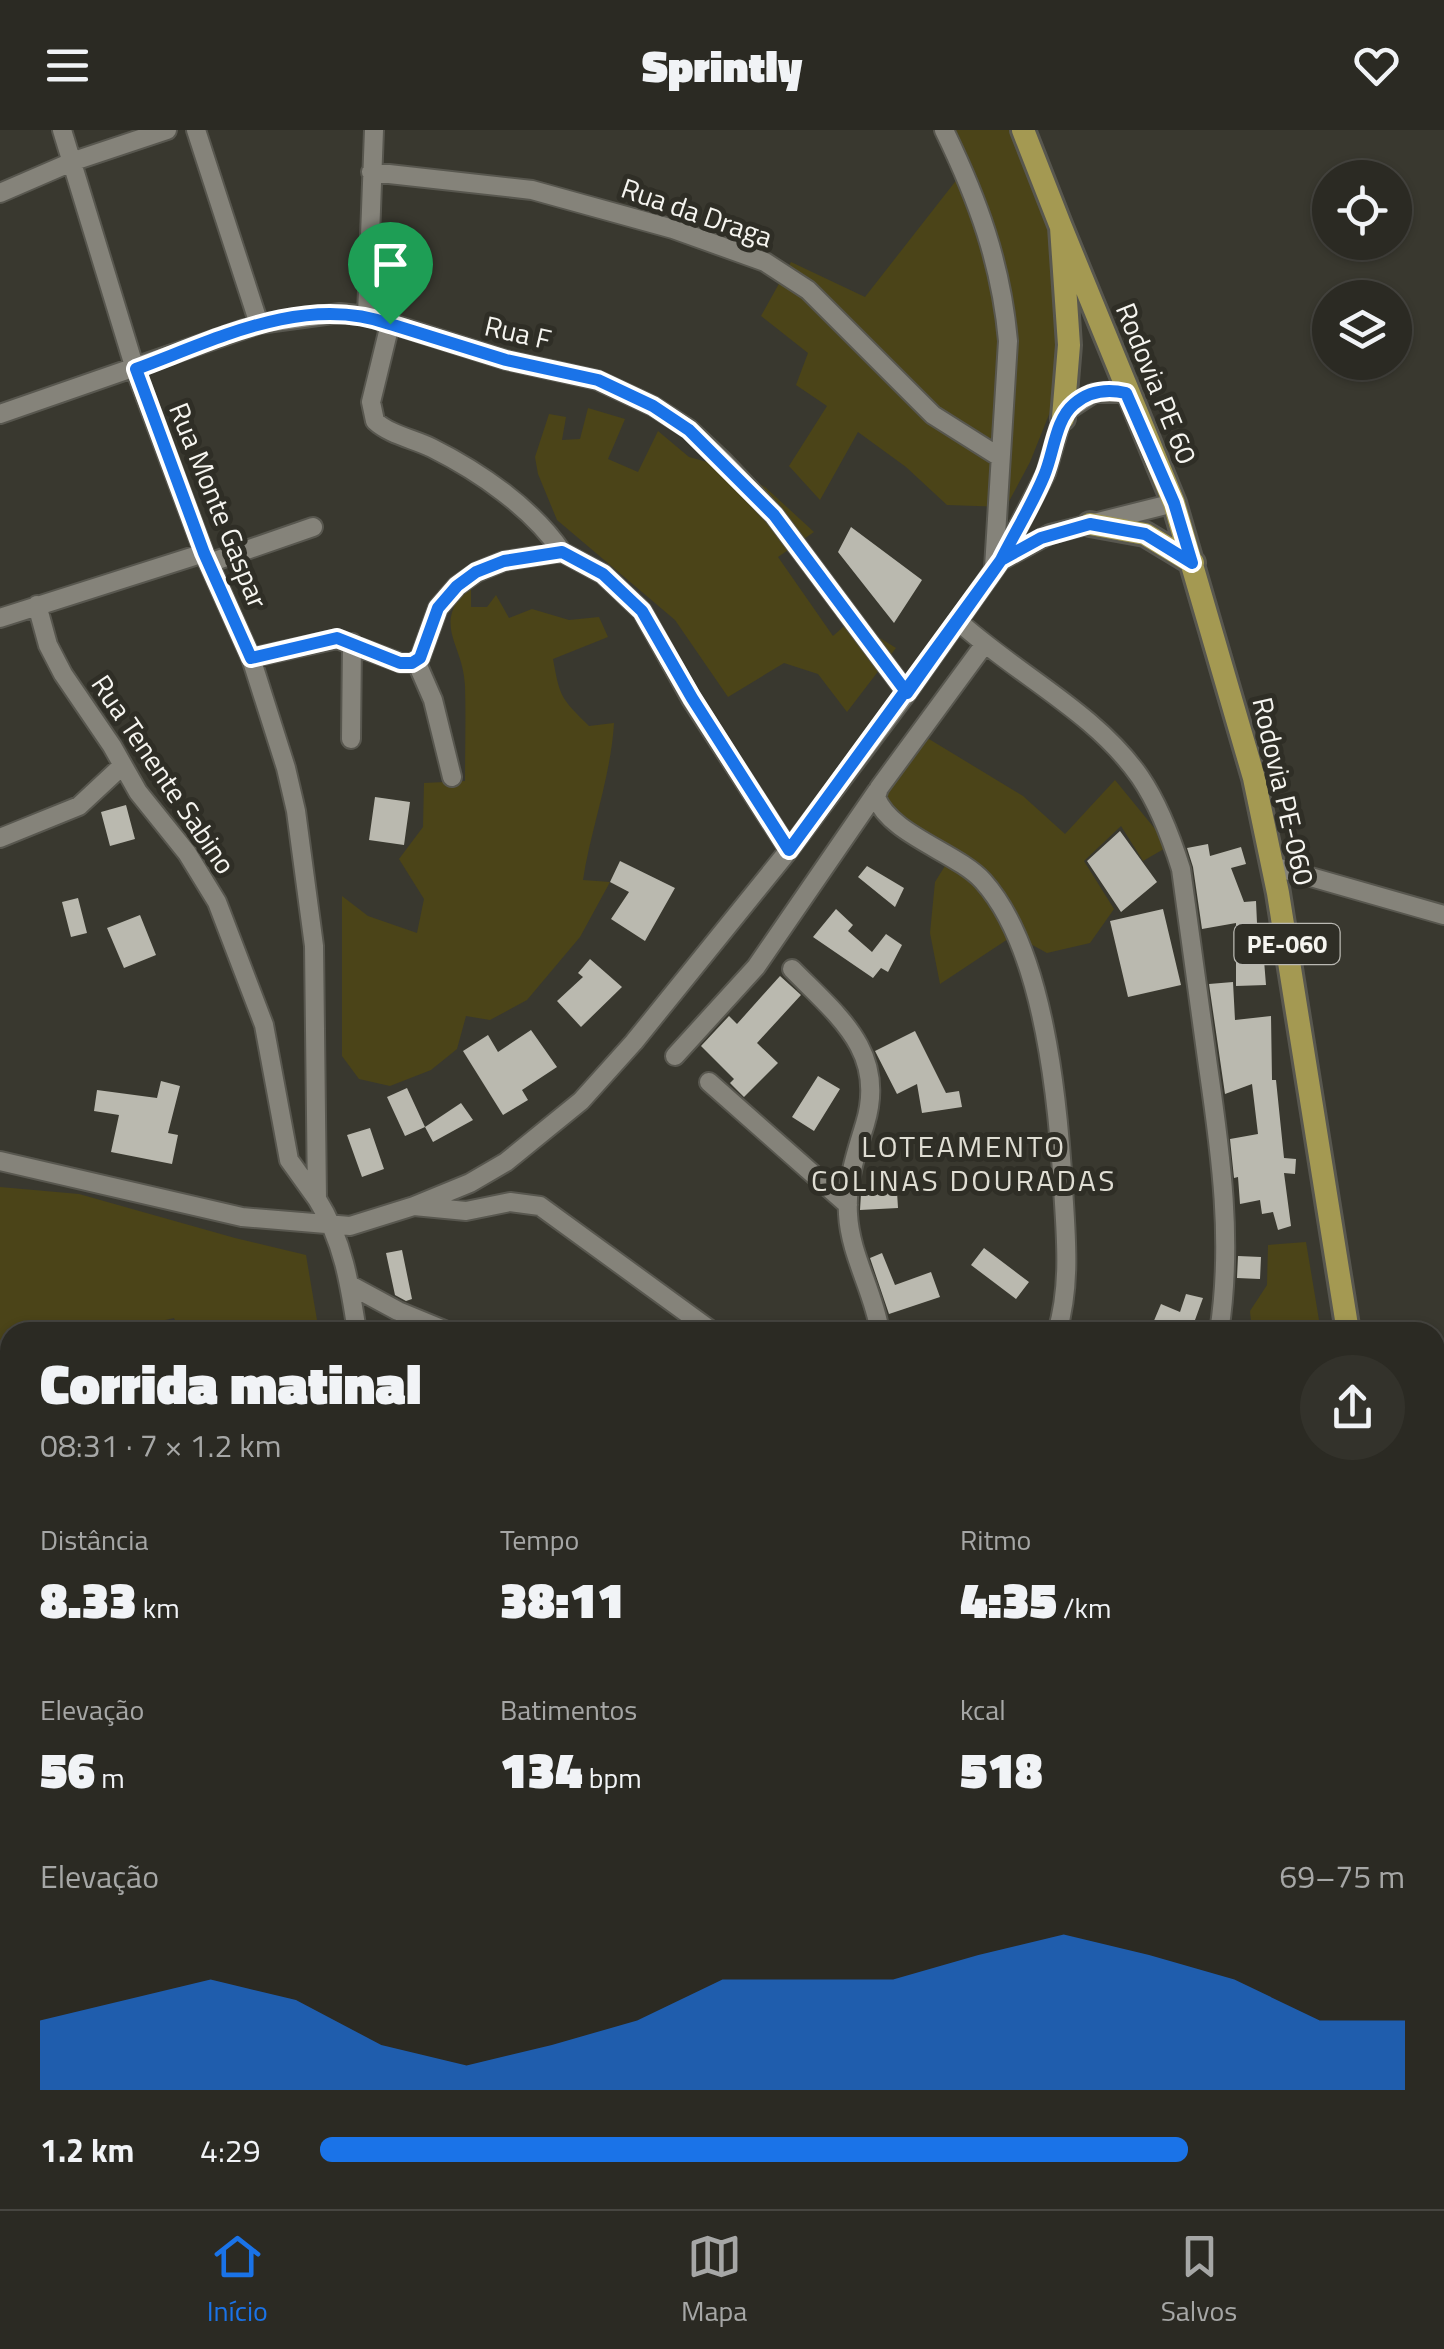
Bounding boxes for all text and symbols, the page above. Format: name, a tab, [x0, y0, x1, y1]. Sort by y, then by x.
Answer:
text: Sprintly	[642, 31, 802, 99]
icon: menu	[40, 38, 95, 93]
icon: heart	[1349, 38, 1404, 93]
map controls	[1312, 160, 1412, 380]
button: locate	[1312, 160, 1412, 260]
street label: Rua da Draga	[616, 166, 778, 258]
pin	[348, 222, 433, 325]
icon: arrive	[363, 237, 418, 292]
button: layers	[1312, 280, 1412, 380]
street label: Rodovia PE 60	[1105, 296, 1209, 470]
street label: Rua F	[481, 304, 555, 360]
street label: Rua Monte Gaspar	[158, 396, 280, 615]
street label: Rua Tenente Sabino	[81, 666, 247, 882]
street label: Rodovia PE-060	[1241, 693, 1327, 889]
road number: PE-060	[1234, 924, 1340, 964]
district label: LOTEAMENTO COLINAS DOURADAS	[811, 1123, 1117, 1203]
text: Corrida matinal	[40, 1342, 421, 1425]
button: share	[1300, 1355, 1405, 1460]
text: 08:31 · 7 × 1.2 km	[40, 1421, 281, 1469]
text: Distância	[40, 1518, 148, 1561]
text: Tempo	[500, 1518, 579, 1561]
text: Ritmo	[960, 1518, 1031, 1561]
text: 8.33	[40, 1561, 137, 1637]
text: 38:11	[500, 1561, 624, 1637]
text: 4:35	[960, 1561, 1057, 1637]
text: km	[137, 1586, 180, 1629]
text: /km	[1057, 1586, 1111, 1629]
text: Elevação	[40, 1688, 144, 1731]
text: Batimentos	[500, 1688, 637, 1731]
text: kcal	[960, 1688, 1006, 1731]
text: 56	[40, 1731, 95, 1807]
text: 134	[500, 1731, 583, 1807]
text: 518	[960, 1731, 1043, 1807]
text: m	[95, 1756, 125, 1799]
text: bpm	[583, 1756, 642, 1799]
text: Elevação	[40, 1852, 159, 1900]
text: 69–75 m	[1279, 1852, 1405, 1900]
text: 1.2 km	[40, 2126, 134, 2174]
text: 4:29	[200, 2126, 261, 2174]
tab: Início	[207, 2229, 268, 2332]
tab: Mapa	[681, 2229, 747, 2332]
tab: Salvos	[1161, 2229, 1237, 2332]

